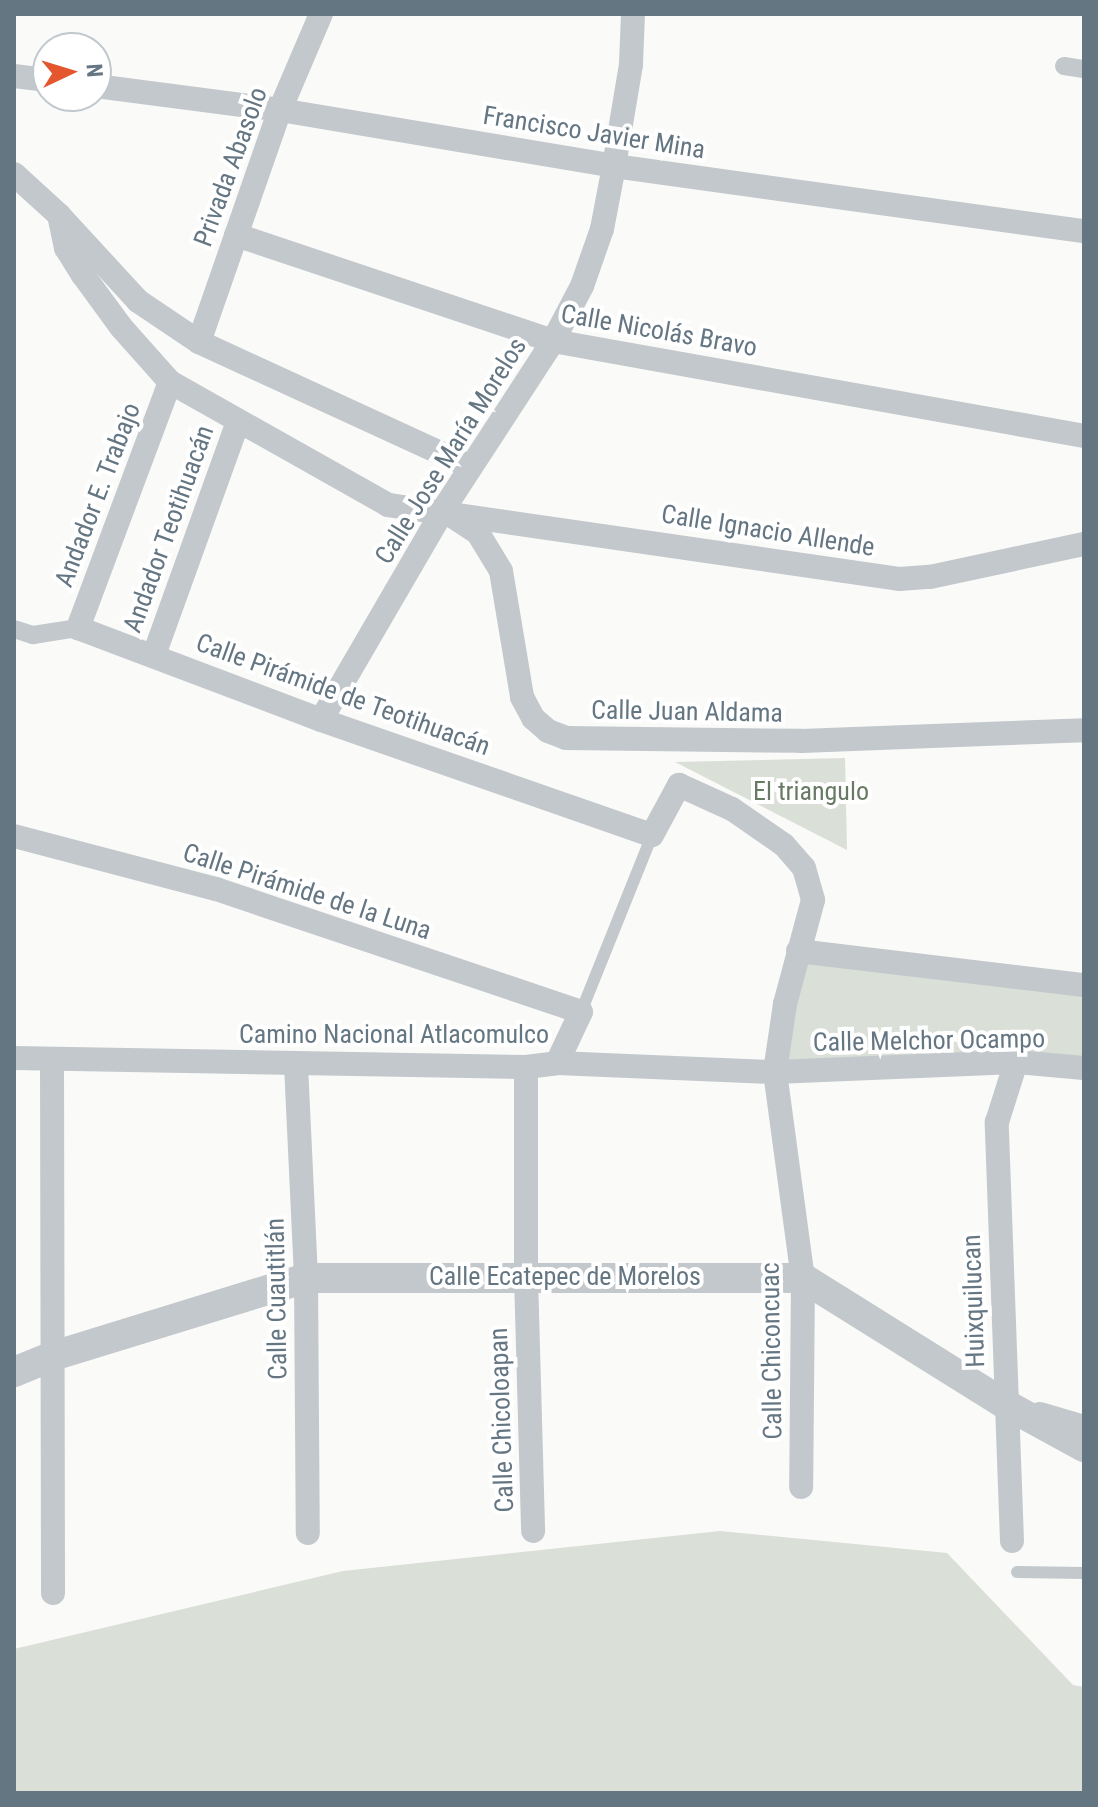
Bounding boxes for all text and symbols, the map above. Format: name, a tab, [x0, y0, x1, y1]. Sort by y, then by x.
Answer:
north arrow	[32, 32, 112, 112]
text: N	[82, 63, 107, 78]
street label: Privada Abasolo	[188, 83, 274, 251]
street label: Francisco Javier Mina	[481, 100, 707, 166]
street label: Calle Nicolás Bravo	[559, 298, 759, 364]
street label: Calle Jose María Morelos	[369, 332, 533, 570]
street label: Andador E. Trabajo	[48, 398, 148, 592]
street label: Andador Teotihuacán	[117, 421, 221, 637]
street label: Calle Ignacio Allende	[659, 499, 877, 563]
street label: Calle Pirámide de Teotihuacán	[192, 627, 494, 763]
street label: Calle Juan Aldama	[591, 695, 783, 729]
park label: El triangulo	[753, 776, 869, 808]
street label: Calle Pirámide de la Luna	[179, 837, 435, 947]
street label: Camino Nacional Atlacomulco	[239, 1019, 549, 1051]
street label: Calle Melchor Ocampo	[813, 1023, 1045, 1059]
street label: Calle Cuautitlán	[260, 1218, 294, 1380]
street label: Huixquilucan	[956, 1234, 992, 1368]
street label: Calle Ecatepec de Morelos	[429, 1261, 701, 1293]
street label: Calle Chiconcuac	[755, 1262, 789, 1440]
street label: Calle Chicoloapan	[483, 1327, 521, 1513]

